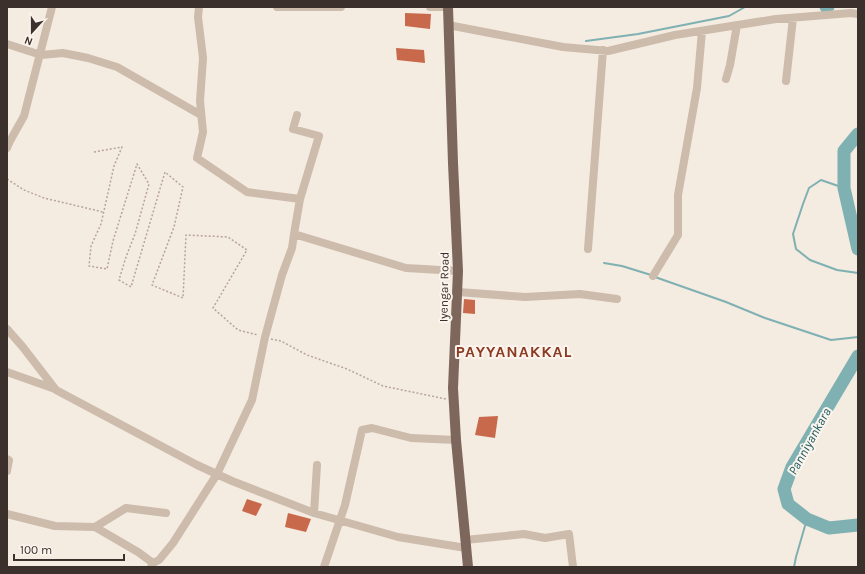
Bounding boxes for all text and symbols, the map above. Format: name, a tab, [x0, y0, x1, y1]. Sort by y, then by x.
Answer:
north arrow	[12, 12, 52, 52]
text: N	[23, 33, 35, 48]
street label: Iyengar Road	[436, 252, 452, 322]
district label: PAYYANAKKAL	[455, 342, 573, 361]
water label: Panniyankara	[785, 405, 834, 477]
scale bar	[14, 536, 124, 562]
text: 100 m	[20, 543, 52, 557]

